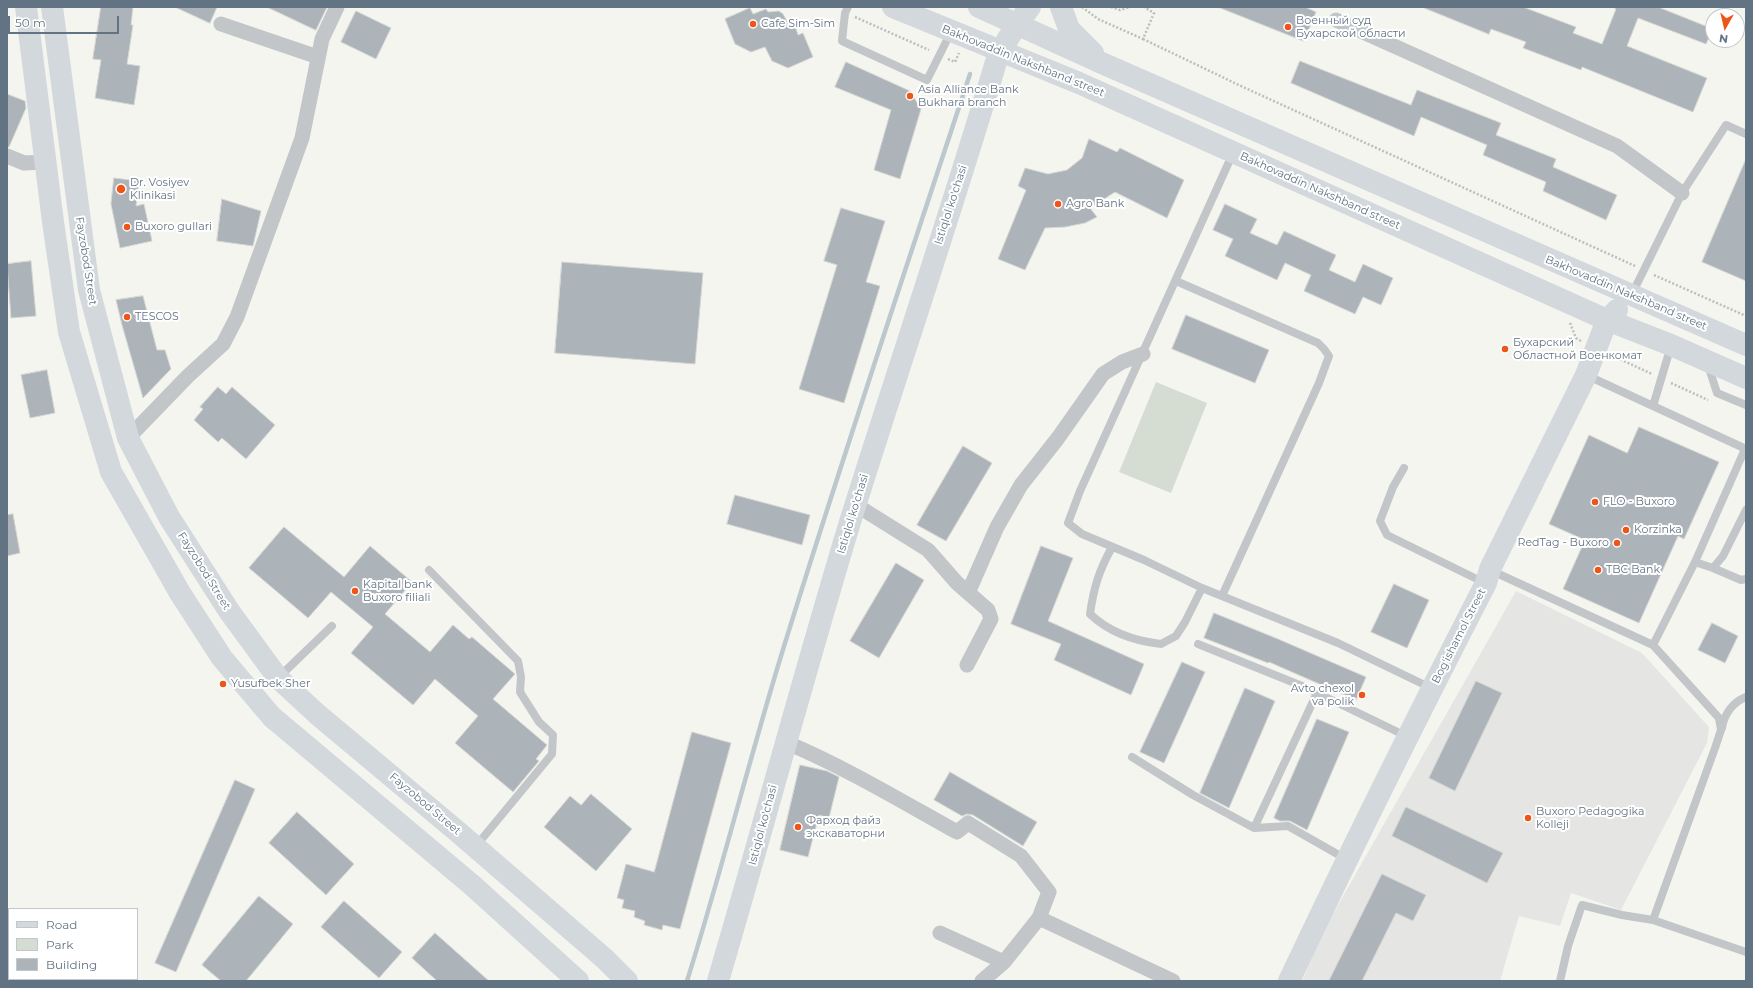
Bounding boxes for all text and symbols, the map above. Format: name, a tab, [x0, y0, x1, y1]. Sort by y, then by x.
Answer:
scale bar	[10, 8, 121, 34]
north arrow	[1705, 8, 1745, 48]
place label: Военный суд Бухарской области	[1296, 14, 1406, 40]
text: 50 m	[15, 15, 46, 30]
place label: Cafe Sim-Sim	[761, 17, 835, 31]
marker: Cafe Sim-Sim	[748, 19, 758, 29]
street label: Bakhovaddin Nakshband street	[940, 22, 1106, 100]
marker: Военный суд Бухарской области	[1283, 22, 1293, 32]
text: N	[1718, 31, 1729, 46]
place label: Asia Alliance Bank Bukhara branch	[918, 83, 1019, 109]
marker: Asia Alliance Bank Bukhara branch	[905, 91, 915, 101]
street label: Bakhovaddin Nakshband street	[1238, 150, 1402, 232]
street label: Istiqlol ko'chasi	[932, 164, 970, 246]
place label: Dr. Vosiyev Klinikasi	[130, 176, 189, 202]
marker: Dr. Vosiyev Klinikasi	[115, 183, 127, 195]
place label: Agro Bank	[1066, 197, 1124, 211]
marker: Agro Bank	[1053, 199, 1063, 209]
street label: Fayzobod Street	[73, 216, 99, 306]
place label: Buxoro gullari	[135, 220, 212, 234]
marker: Buxoro gullari	[122, 222, 132, 232]
street label: Bakhovaddin Nakshband street	[1543, 253, 1709, 333]
place label: TESCOS	[135, 310, 179, 324]
marker: TESCOS	[122, 312, 132, 322]
place label: Бухарский Областной Военкомат	[1513, 336, 1642, 362]
marker: Бухарский Областной Военкомат	[1500, 344, 1510, 354]
street label: Istiqlol ko'chasi	[835, 472, 871, 556]
place label: FLO - Buxoro	[1603, 495, 1675, 509]
marker: FLO - Buxoro	[1590, 497, 1600, 507]
place label: Korzinka	[1634, 523, 1682, 537]
marker: Korzinka	[1621, 525, 1631, 535]
street label: Fayzobod Street	[175, 530, 233, 612]
place label: RedTag - Buxoro	[1518, 536, 1609, 550]
marker: RedTag - Buxoro	[1612, 538, 1622, 548]
place label: TBC Bank	[1606, 563, 1660, 577]
marker: TBC Bank	[1593, 565, 1603, 575]
place label: Kapital bank Buxoro filiali	[363, 578, 432, 604]
marker: Kapital bank Buxoro filiali	[350, 586, 360, 596]
street label: Bog'ishamol Street	[1429, 586, 1489, 686]
place label: Yusufbek Sher	[231, 677, 310, 691]
marker: Yusufbek Sher	[218, 679, 228, 689]
place label: Avto chexol va polik	[1291, 682, 1354, 708]
marker: Avto chexol va polik	[1357, 690, 1367, 700]
street label: Fayzobod Street	[387, 770, 463, 838]
street label: Istiqlol ko'chasi	[746, 783, 780, 867]
place label: Buxoro Pedagogika Kolleji	[1536, 805, 1645, 831]
marker: Buxoro Pedagogika Kolleji	[1523, 813, 1533, 823]
place label: Фарход файз экскаваторни	[806, 814, 885, 840]
marker: Фарход файз экскаваторни	[793, 822, 803, 832]
legend	[8, 908, 138, 980]
text: Road	[46, 917, 77, 932]
text: Park	[46, 937, 73, 952]
text: Building	[46, 957, 97, 972]

